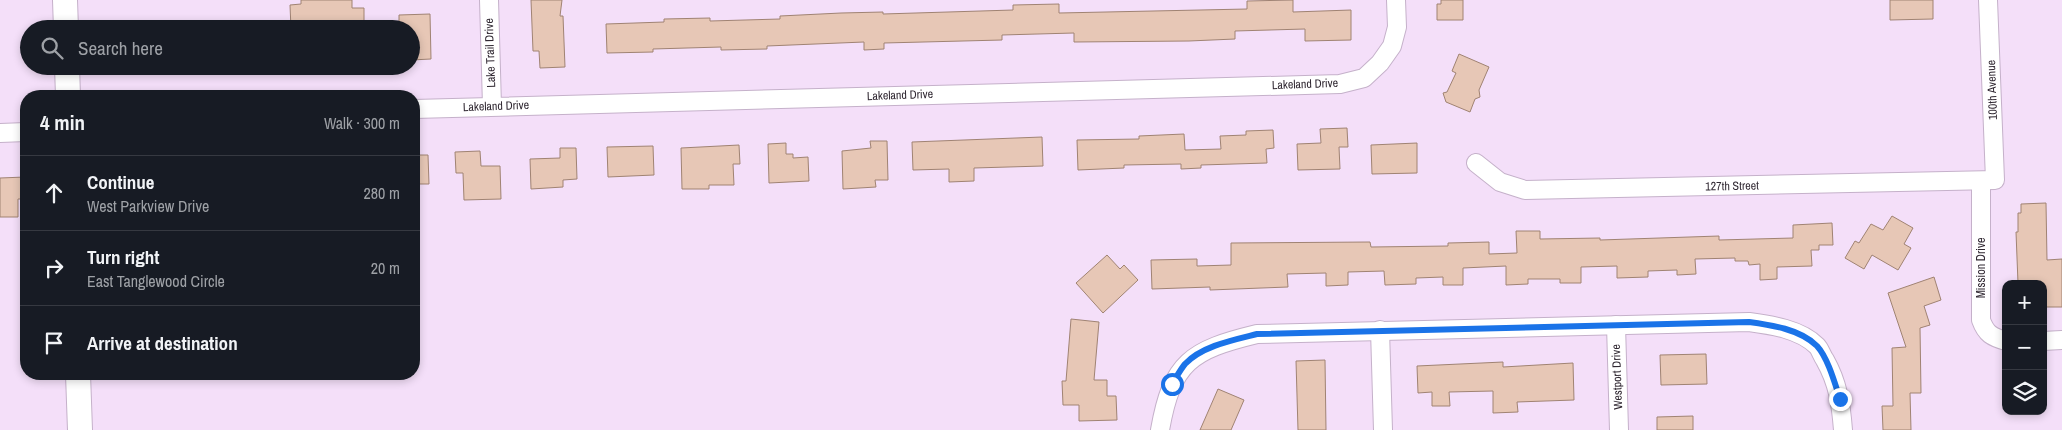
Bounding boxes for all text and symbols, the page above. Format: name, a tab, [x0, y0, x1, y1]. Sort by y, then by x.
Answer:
street label: Lake Trail Drive	[481, 18, 499, 88]
search box	[20, 20, 420, 75]
icon: search	[38, 34, 66, 62]
text: Search here	[78, 35, 163, 61]
street label: 100th Avenue	[1983, 60, 2001, 120]
street label: Lakeland Drive	[1272, 75, 1338, 93]
street label: Lakeland Drive	[867, 86, 933, 104]
street label: Lakeland Drive	[463, 97, 529, 115]
text: 4 min	[40, 108, 85, 137]
text: Walk · 300 m	[324, 112, 400, 134]
text: Continue	[87, 169, 155, 195]
street label: 127th Street	[1705, 178, 1759, 194]
icon: ahead	[40, 179, 68, 207]
text: 280 m	[364, 182, 400, 204]
text: West Parkview Drive	[87, 195, 209, 217]
street label: Mission Drive	[1973, 238, 1989, 298]
text: Turn right	[87, 244, 159, 270]
icon: right	[40, 254, 68, 282]
text: 20 m	[371, 257, 400, 279]
text: East Tanglewood Circle	[87, 270, 225, 292]
map controls	[2002, 280, 2047, 415]
button: +	[2002, 280, 2047, 325]
button: −	[2002, 325, 2047, 370]
icon: arrive	[40, 329, 68, 357]
text: Arrive at destination	[87, 330, 238, 356]
street label: Westport Drive	[1608, 344, 1626, 410]
button: layers	[2002, 370, 2047, 415]
route start	[1161, 373, 1184, 396]
route end	[1829, 388, 1852, 411]

